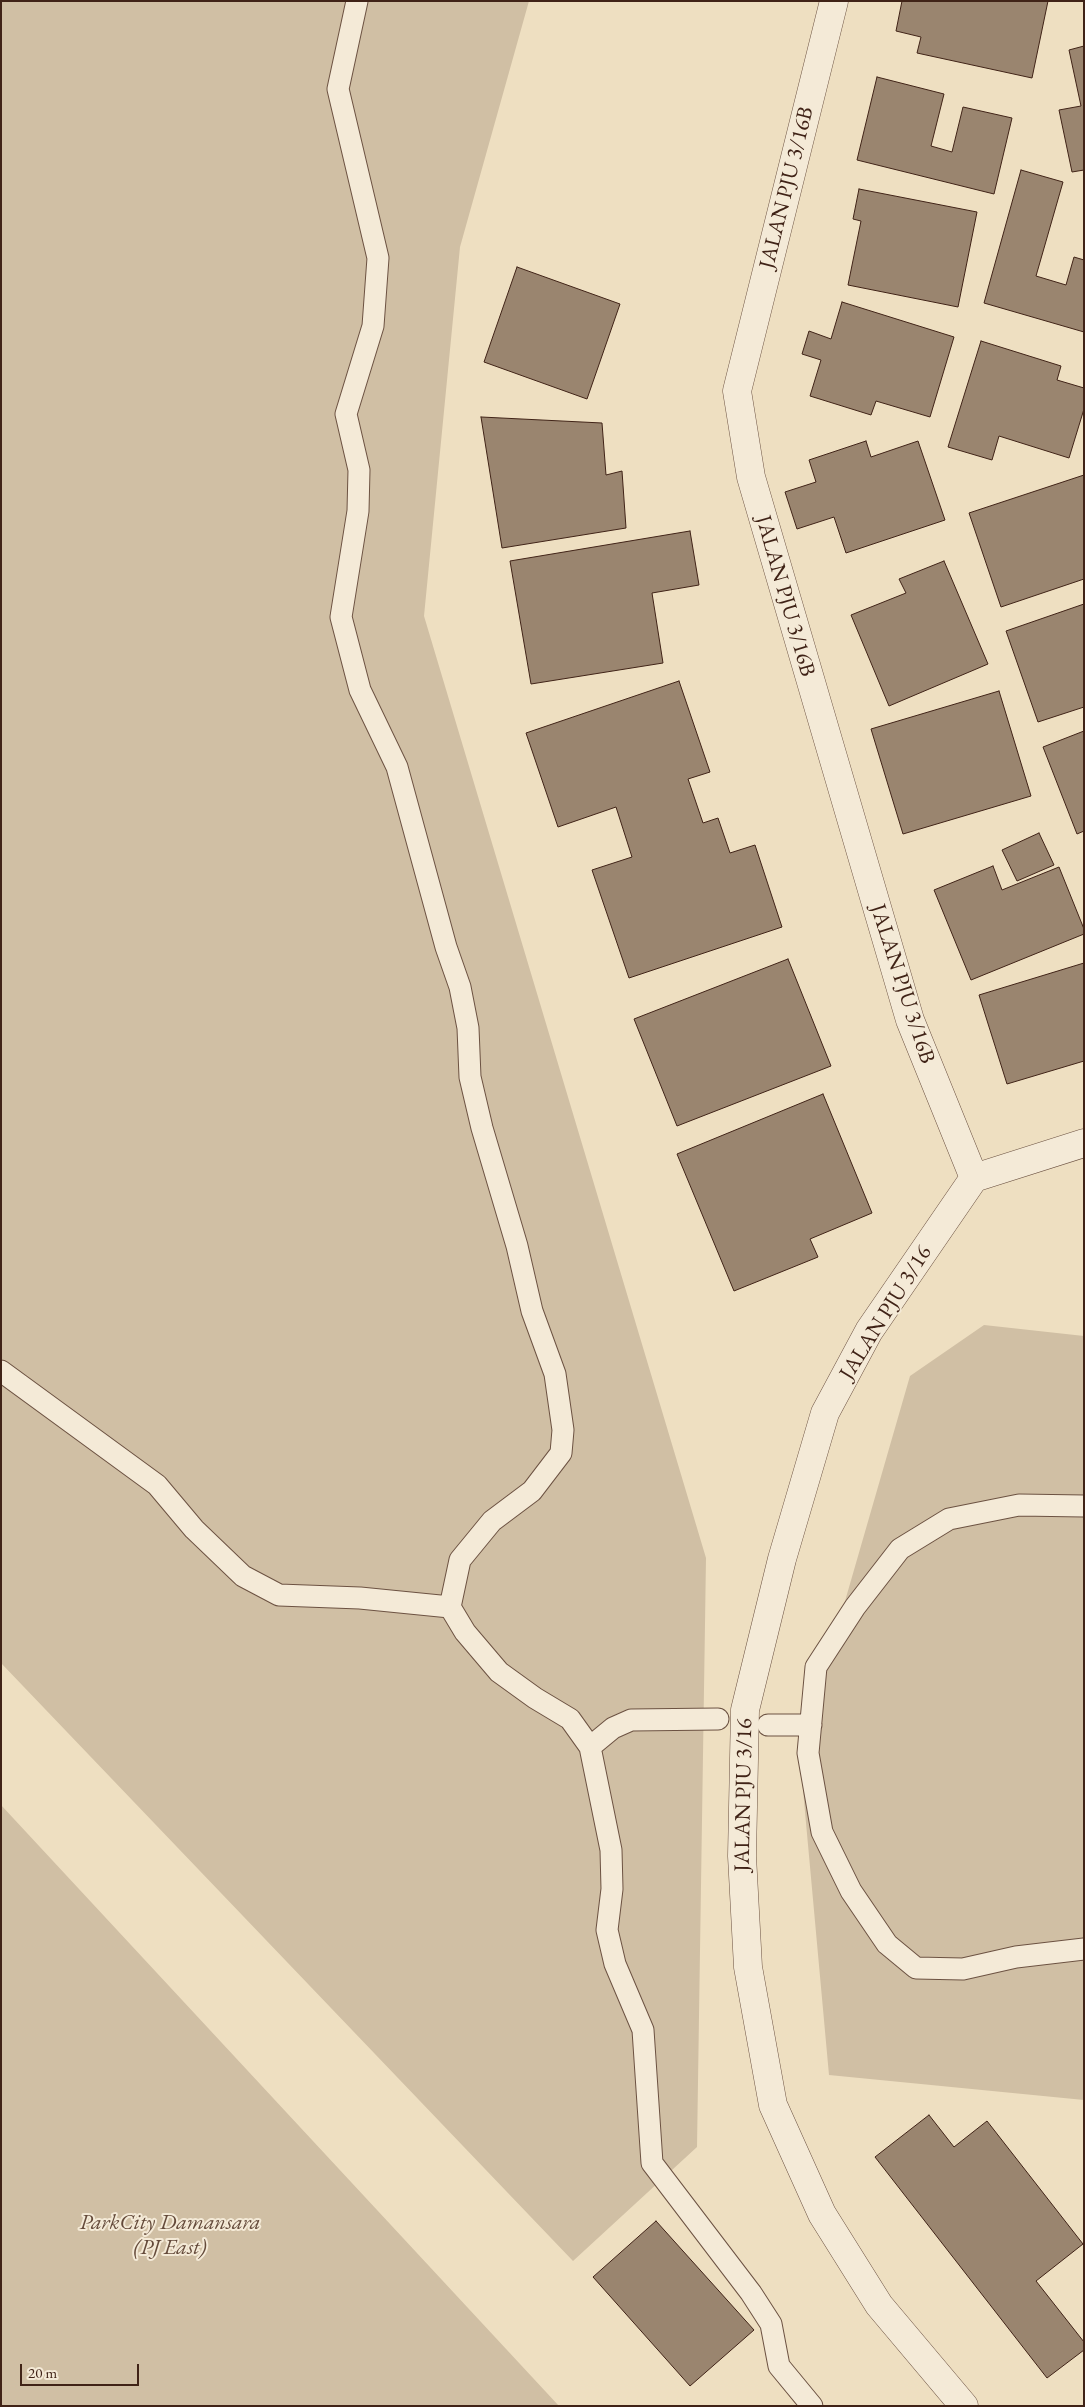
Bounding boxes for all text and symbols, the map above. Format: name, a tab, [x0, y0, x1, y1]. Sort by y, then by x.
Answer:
street label: JALAN PJU 3/16B	[754, 104, 820, 272]
street label: JALAN PJU 3/16B	[749, 512, 821, 680]
street label: JALAN PJU 3/16B	[864, 901, 940, 1067]
street label: JALAN PJU 3/16	[834, 1241, 938, 1385]
street label: JALAN PJU 3/16	[729, 1718, 759, 1872]
park label: ParkCity Damansara (PJ East)	[79, 2210, 261, 2262]
scale bar	[22, 2354, 141, 2386]
text: 20 m	[28, 2363, 57, 2382]

